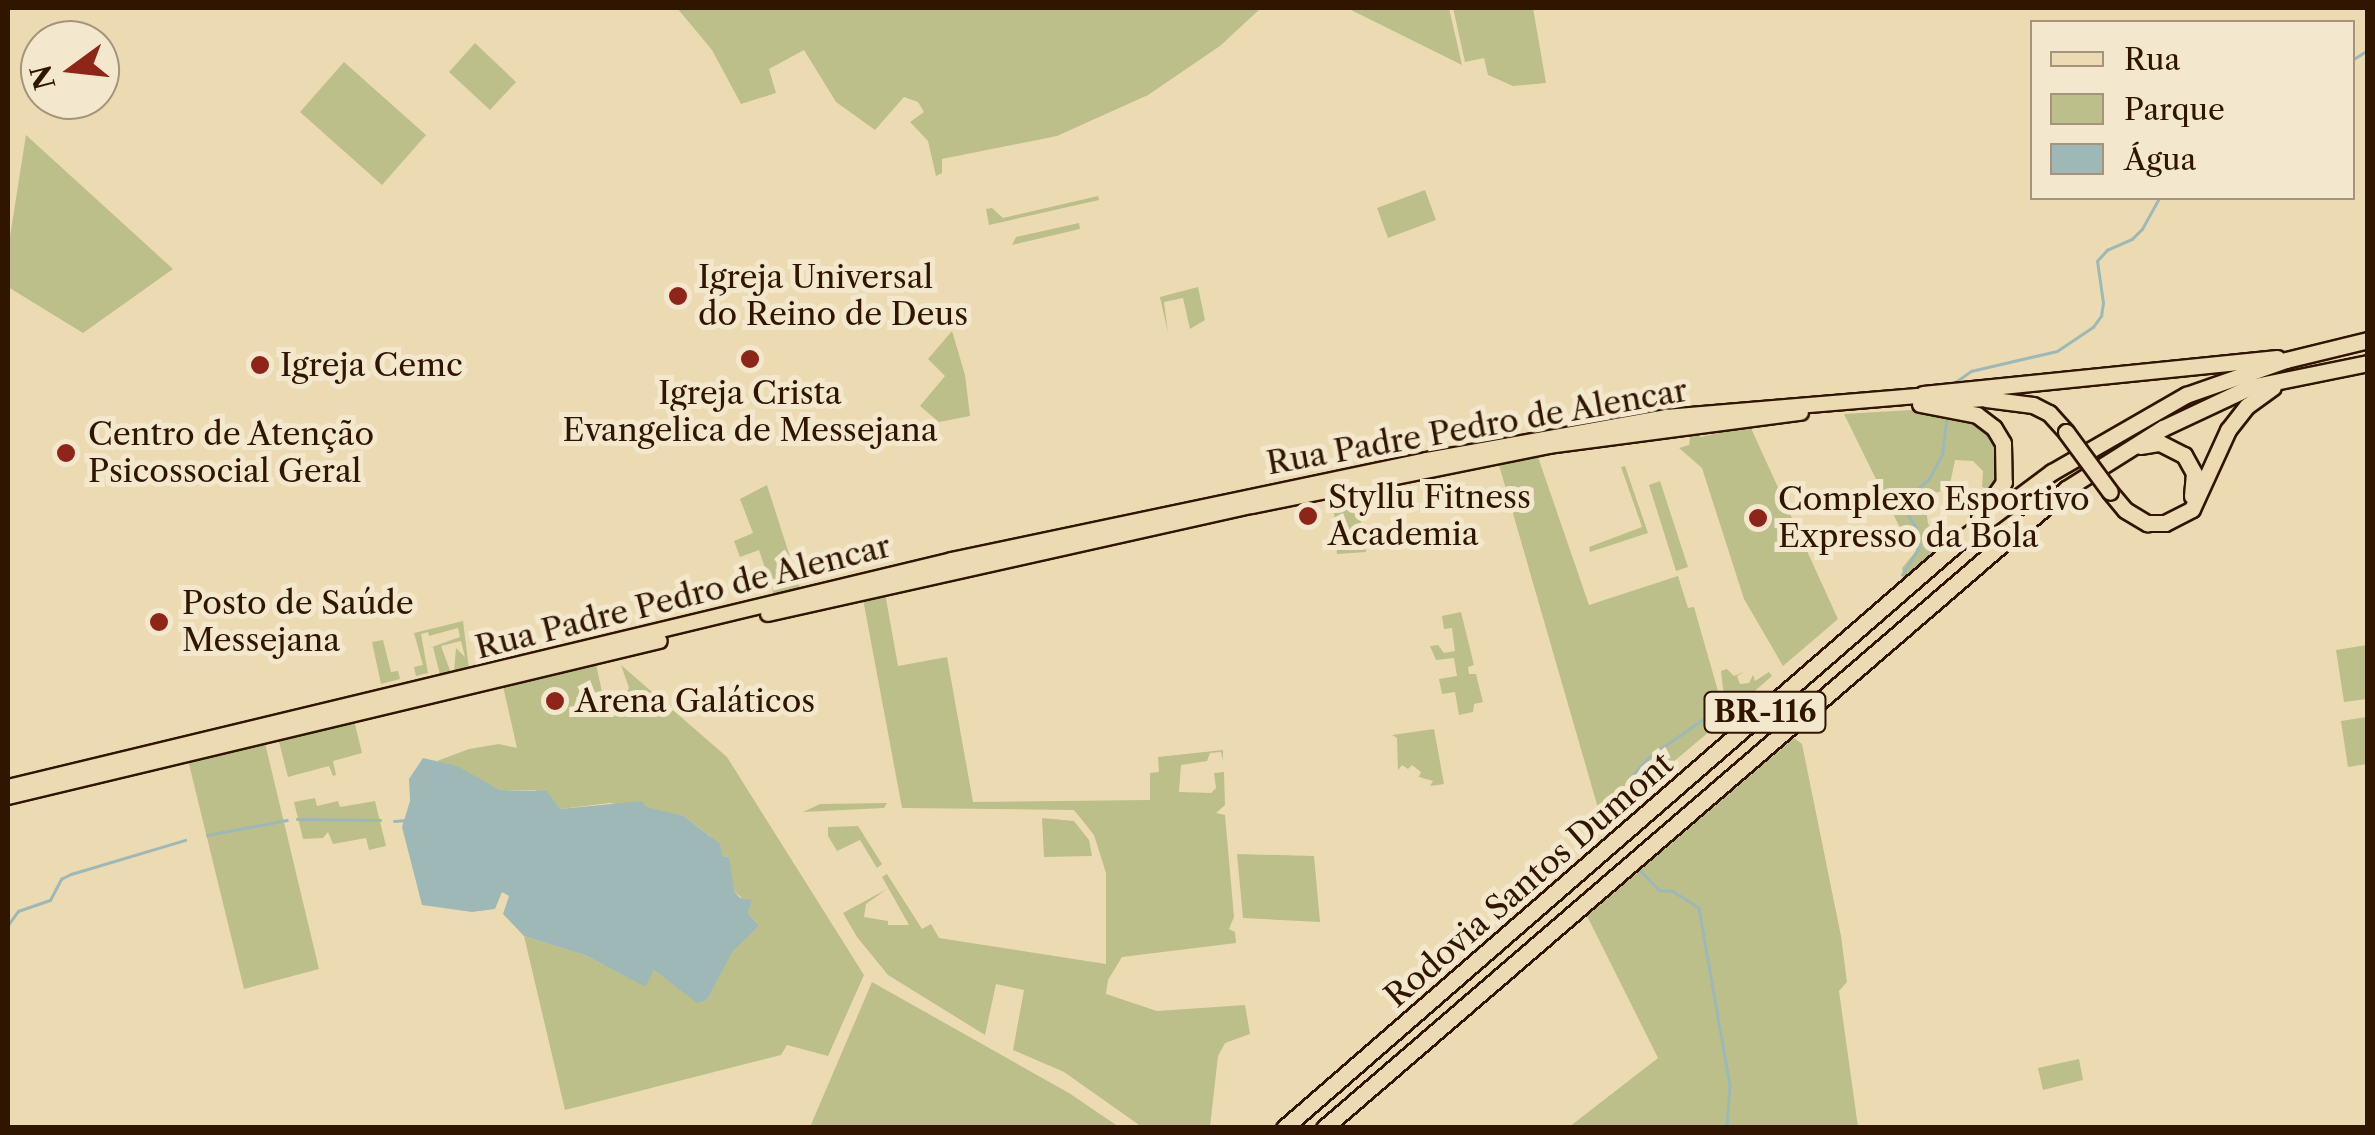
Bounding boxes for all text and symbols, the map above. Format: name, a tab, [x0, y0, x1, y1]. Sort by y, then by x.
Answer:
north arrow	[20, 20, 120, 120]
legend	[2030, 20, 2355, 200]
text: Rua	[2124, 41, 2180, 78]
text: N	[23, 61, 63, 93]
text: Parque	[2124, 91, 2225, 128]
text: Água	[2124, 141, 2196, 178]
place label: Igreja Universal do Reino de Deus	[698, 259, 968, 334]
marker: Igreja Universal do Reino de Deus	[667, 285, 689, 307]
place label: Igreja Cemc	[280, 346, 463, 384]
marker: Igreja Crista Evangelica de Messejana	[739, 348, 761, 370]
marker: Igreja Cemc	[249, 354, 271, 376]
street label: Rua Padre Pedro de Alencar	[1263, 371, 1691, 483]
place label: Igreja Crista Evangelica de Messejana	[562, 375, 938, 450]
place label: Centro de Atenção Psicossocial Geral	[88, 416, 375, 491]
marker: Centro de Atenção Psicossocial Geral	[53, 440, 79, 466]
place label: Styllu Fitness Academia	[1328, 479, 1531, 554]
place label: Complexo Esportivo Expresso da Bola	[1778, 481, 2090, 556]
marker: Styllu Fitness Academia	[1297, 505, 1319, 527]
marker: Complexo Esportivo Expresso da Bola	[1747, 507, 1769, 529]
street label: Rua Padre Pedro de Alencar	[471, 527, 895, 667]
place label: Posto de Saúde Messejana	[182, 585, 414, 660]
marker: Posto de Saúde Messejana	[146, 609, 172, 635]
place label: Arena Galáticos	[575, 682, 816, 720]
road number: BR-116	[1702, 687, 1828, 737]
marker: Arena Galáticos	[544, 690, 566, 712]
street label: Rodovia Santos Dumont	[1377, 744, 1681, 1016]

